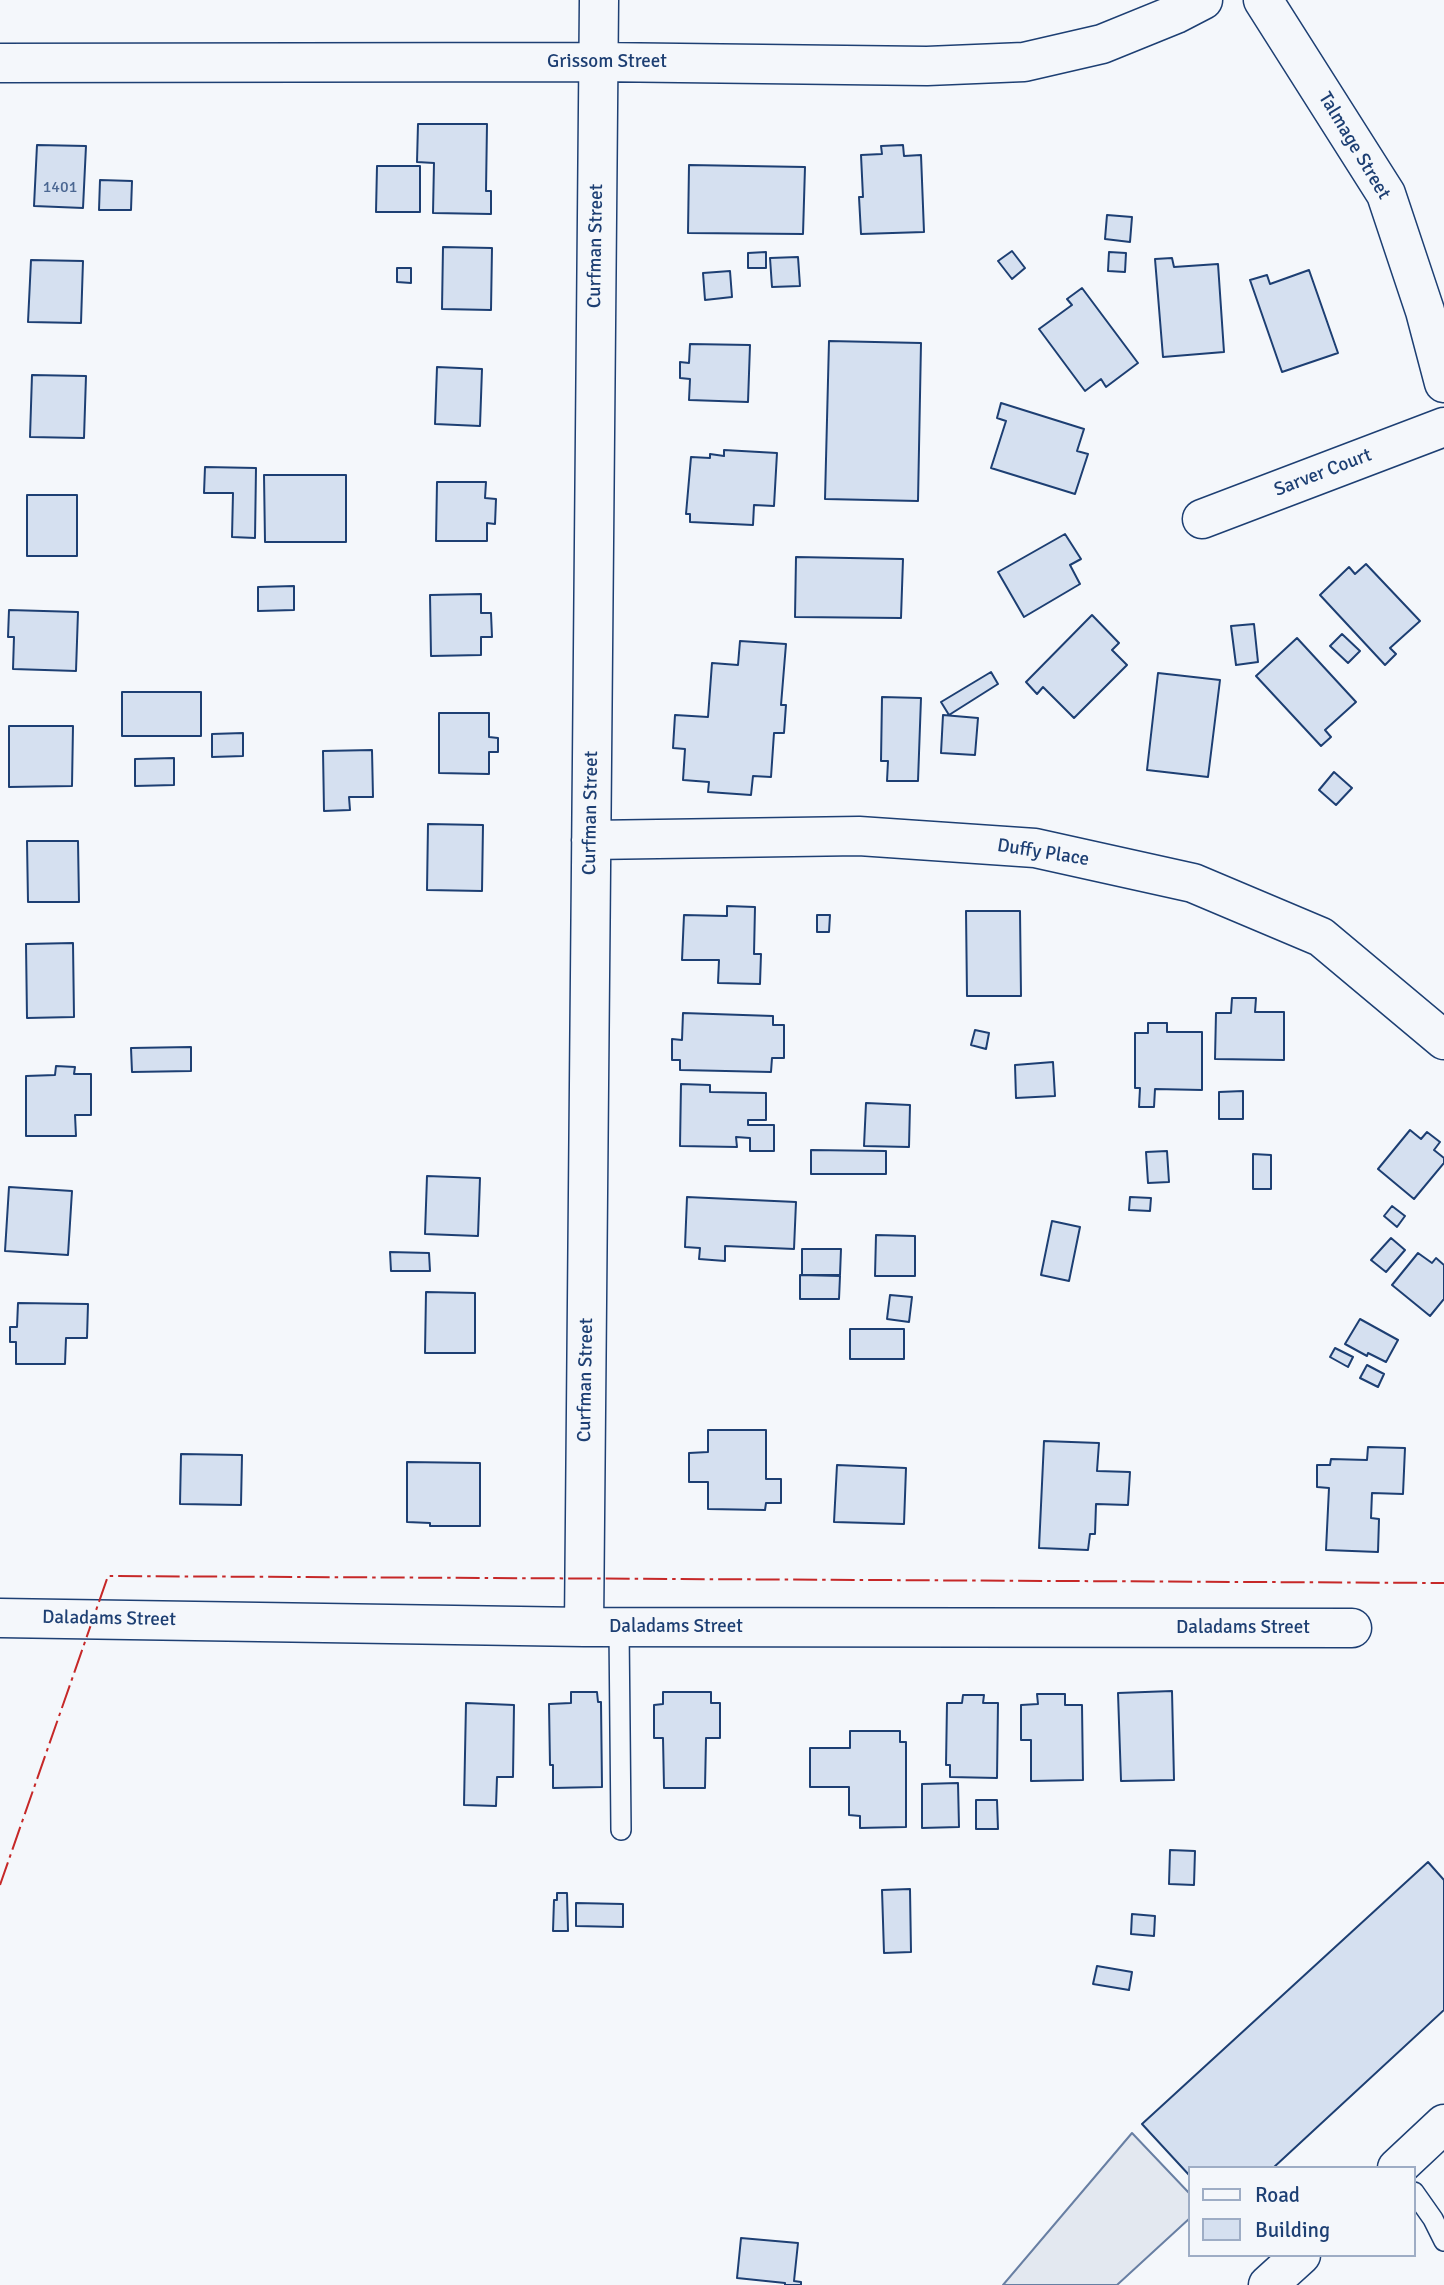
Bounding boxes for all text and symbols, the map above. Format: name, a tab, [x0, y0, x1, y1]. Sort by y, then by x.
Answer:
street label: Grissom Street	[547, 51, 667, 73]
street label: Talmage Street	[1313, 88, 1395, 204]
house number: 1401	[43, 178, 77, 198]
street label: Curfman Street	[584, 184, 608, 308]
street label: Sarver Court	[1271, 444, 1375, 502]
street label: Curfman Street	[579, 751, 603, 875]
street label: Duffy Place	[995, 834, 1091, 872]
street label: Curfman Street	[574, 1318, 598, 1442]
street label: Daladams Street	[42, 1606, 176, 1632]
street label: Daladams Street	[609, 1616, 743, 1638]
street label: Daladams Street	[1176, 1617, 1310, 1639]
legend	[1188, 2166, 1416, 2257]
text: Road	[1255, 2182, 1300, 2208]
text: Building	[1255, 2217, 1330, 2243]

